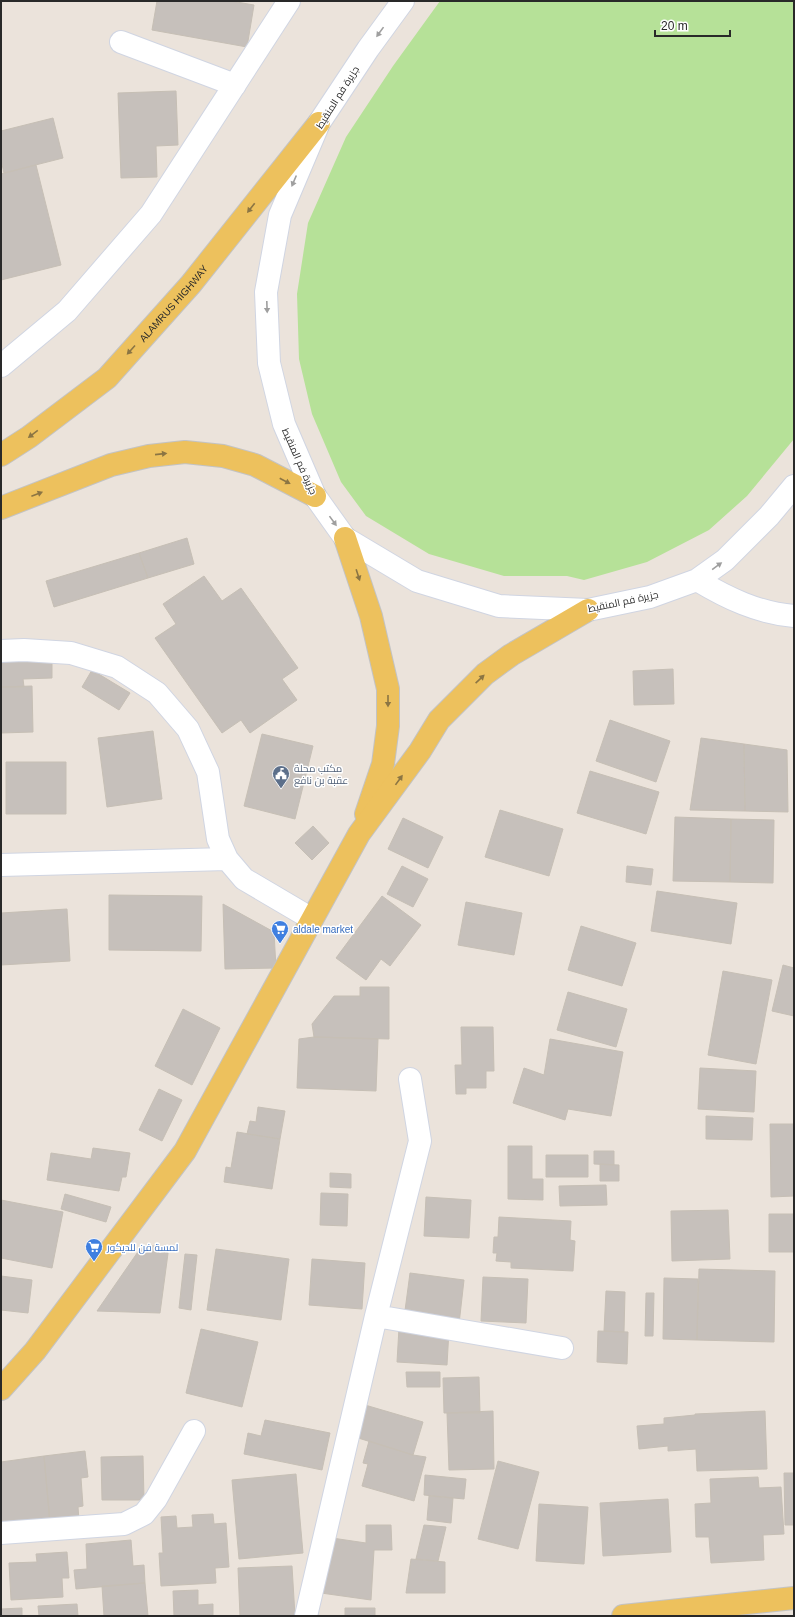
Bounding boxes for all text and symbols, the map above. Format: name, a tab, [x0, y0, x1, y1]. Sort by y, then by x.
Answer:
scale bar	[655, 12, 730, 38]
text: 20 m	[661, 19, 688, 33]
one-way arrow	[376, 27, 384, 38]
street label: جزيرة فم المنقيط	[314, 64, 363, 132]
one-way arrow	[291, 175, 297, 186]
one-way arrow	[247, 203, 255, 214]
street label: ALAMRUS HIGHWAY	[137, 263, 210, 344]
one-way arrow	[264, 301, 270, 314]
one-way arrow	[127, 345, 136, 356]
street label: جزيرة فم المنقيط	[278, 426, 319, 497]
one-way arrow	[27, 430, 38, 438]
one-way arrow	[155, 451, 167, 458]
one-way arrow	[279, 477, 291, 484]
one-way arrow	[32, 491, 43, 497]
one-way arrow	[329, 515, 337, 526]
one-way arrow	[711, 562, 722, 570]
one-way arrow	[355, 570, 361, 582]
street label: جزيرة فم المنقيط	[587, 589, 660, 616]
one-way arrow	[474, 675, 485, 684]
one-way arrow	[385, 695, 391, 708]
place label: مكتب محلة عقبة بن نافع	[294, 763, 348, 787]
public building icon: مكتب محلة عقبة بن نافع	[271, 764, 291, 789]
one-way arrow	[394, 775, 403, 786]
supermarket icon: aldale market	[270, 919, 290, 944]
place label: aldale market	[293, 924, 353, 935]
supermarket icon: لمسة فن للديكور	[84, 1237, 104, 1262]
place label: لمسة فن للديكور	[106, 1242, 178, 1254]

